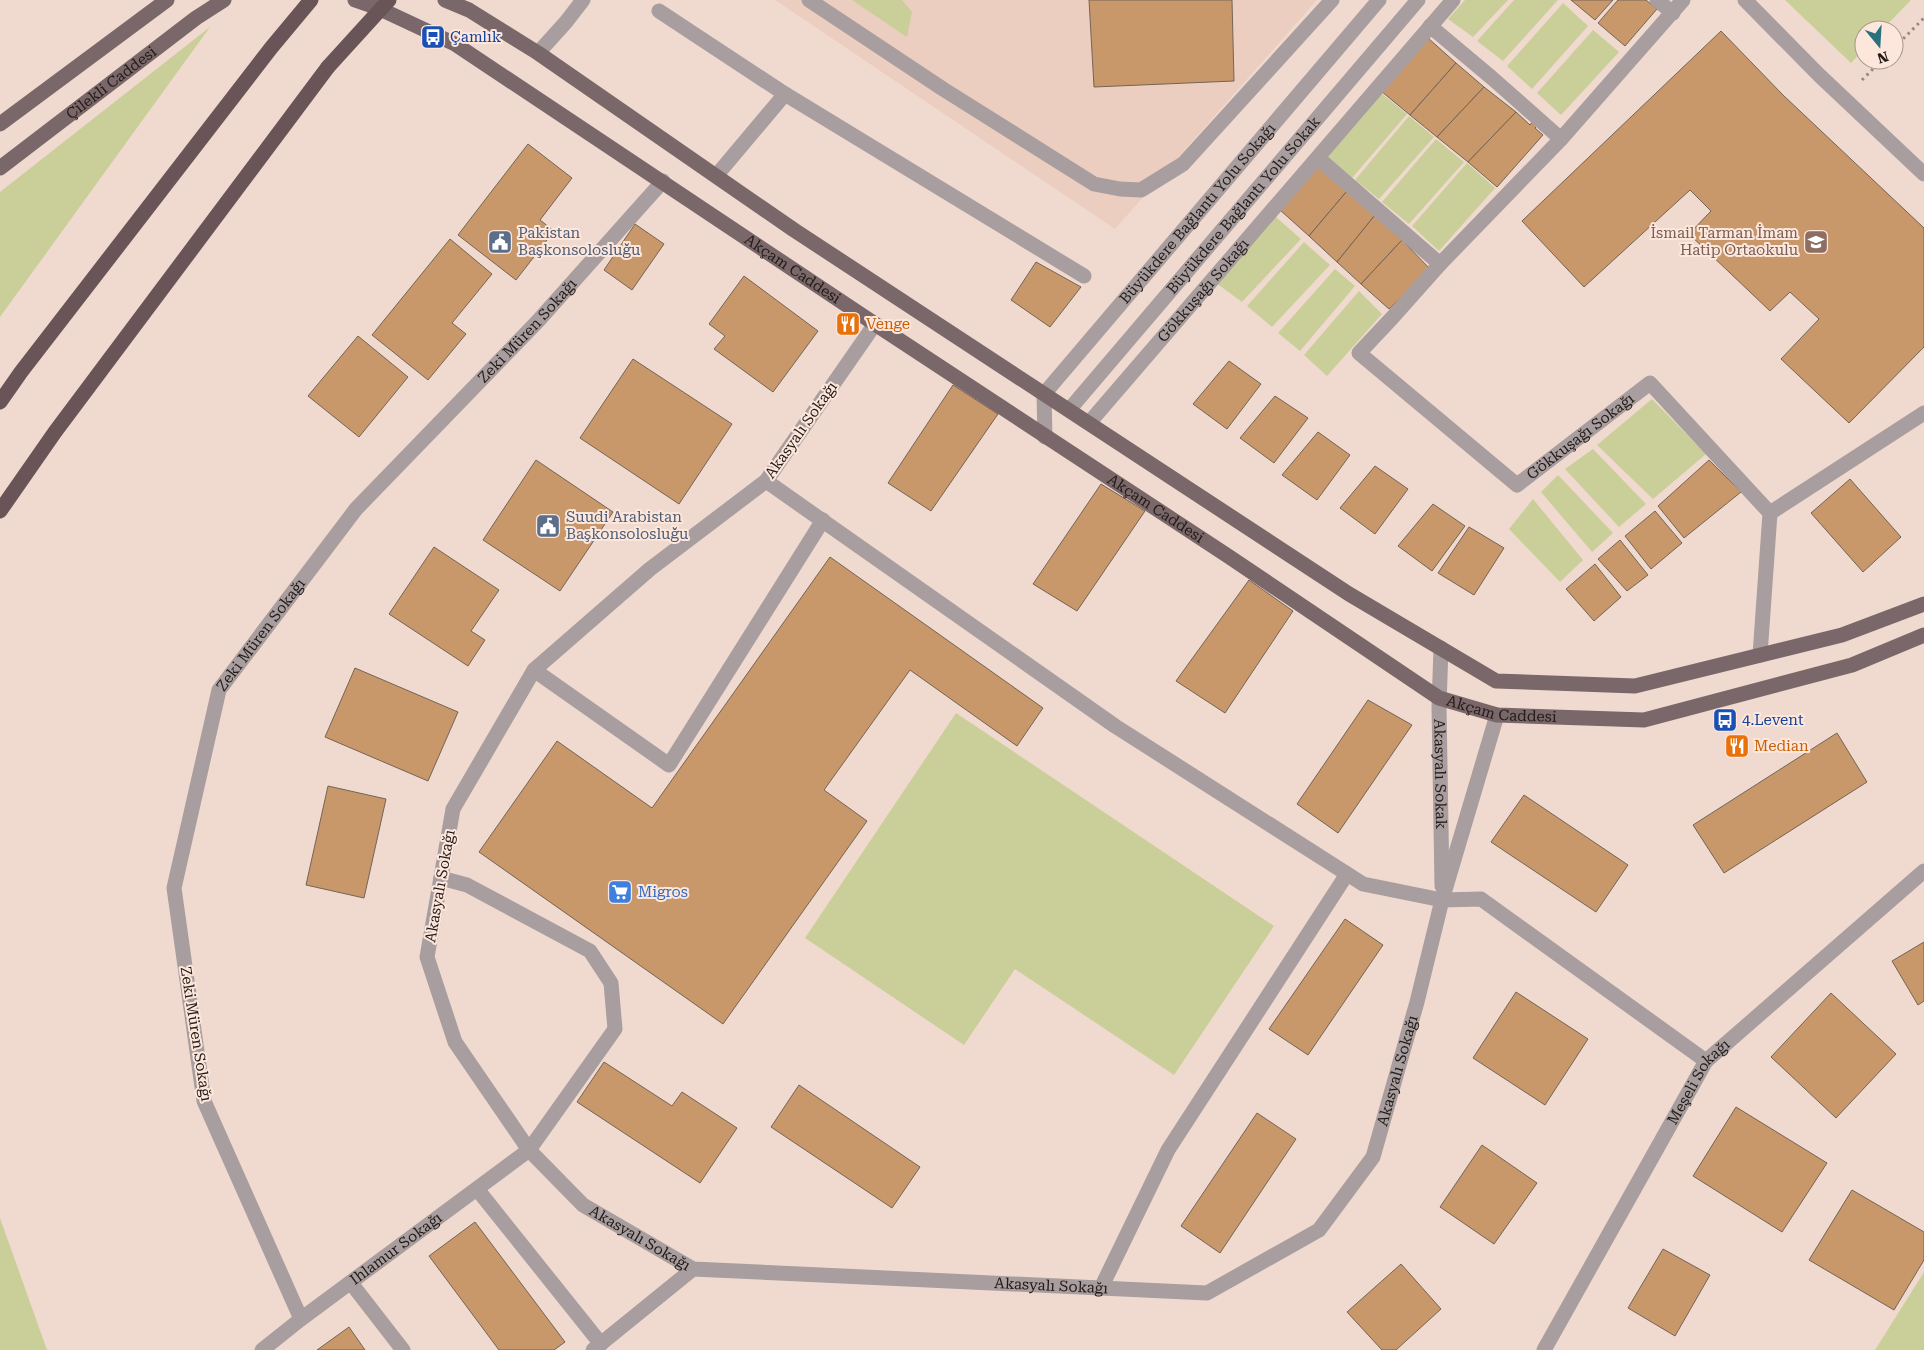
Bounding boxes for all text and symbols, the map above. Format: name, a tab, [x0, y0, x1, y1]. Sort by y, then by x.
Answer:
north arrow	[1854, 20, 1904, 70]
bus stop icon: Çamlık	[420, 24, 446, 50]
place label: Çamlık	[450, 28, 502, 46]
street label: Çilekli Caddesi	[62, 43, 160, 123]
text: N	[1875, 48, 1891, 67]
street label: Büyükdere Bağlantı Yolu Sokak	[1163, 112, 1324, 298]
street label: Büyükdere Bağlantı Yolu Sokağı	[1116, 119, 1279, 307]
place label: Pakistan Başkonsolosluğu	[518, 224, 641, 259]
place label: İsmail Tarman İmam Hatip Ortaokulu	[1650, 224, 1799, 259]
public building icon: Pakistan Başkonsolosluğu	[487, 229, 513, 255]
school or university icon: İsmail Tarman İmam Hatip Ortaokulu	[1803, 229, 1829, 255]
street label: Akçam Caddesi	[741, 230, 844, 308]
street label: Gökkuşağı Sokağı	[1154, 235, 1253, 346]
street label: Zeki Müren Sokağı	[474, 275, 581, 387]
restaurant icon: Venge	[835, 311, 861, 337]
place label: Venge	[866, 315, 910, 333]
street label: Akasyalı Sokağı	[761, 378, 841, 482]
street label: Gökkuşağı Sokağı	[1523, 389, 1638, 483]
street label: Akçam Caddesi	[1104, 470, 1208, 547]
place label: Suudi Arabistan Başkonsolosluğu	[566, 508, 689, 543]
public building icon: Suudi Arabistan Başkonsolosluğu	[535, 513, 561, 539]
street label: Zeki Müren Sokağı	[212, 575, 309, 695]
street label: Akçam Caddesi	[1444, 692, 1557, 726]
bus stop icon: 4.Levent	[1712, 707, 1738, 733]
place label: 4.Levent	[1742, 711, 1804, 729]
street label: Akasyalı Sokak	[1430, 719, 1450, 830]
restaurant icon: Median	[1724, 733, 1750, 759]
place label: Median	[1754, 737, 1809, 755]
street label: Akasyalı Sokağı	[421, 828, 459, 944]
supermarket icon: Migros	[607, 879, 633, 905]
place label: Migros	[638, 883, 688, 901]
street label: Zeki Müren Sokağı	[176, 965, 216, 1103]
street label: Akasyalı Sokağı	[1373, 1013, 1422, 1128]
street label: Meşeli Sokağı	[1663, 1035, 1734, 1128]
street label: Akasyalı Sokağı	[586, 1202, 694, 1275]
street label: Ihlamur Sokağı	[346, 1209, 446, 1289]
street label: Akasyalı Sokağı	[994, 1274, 1109, 1297]

